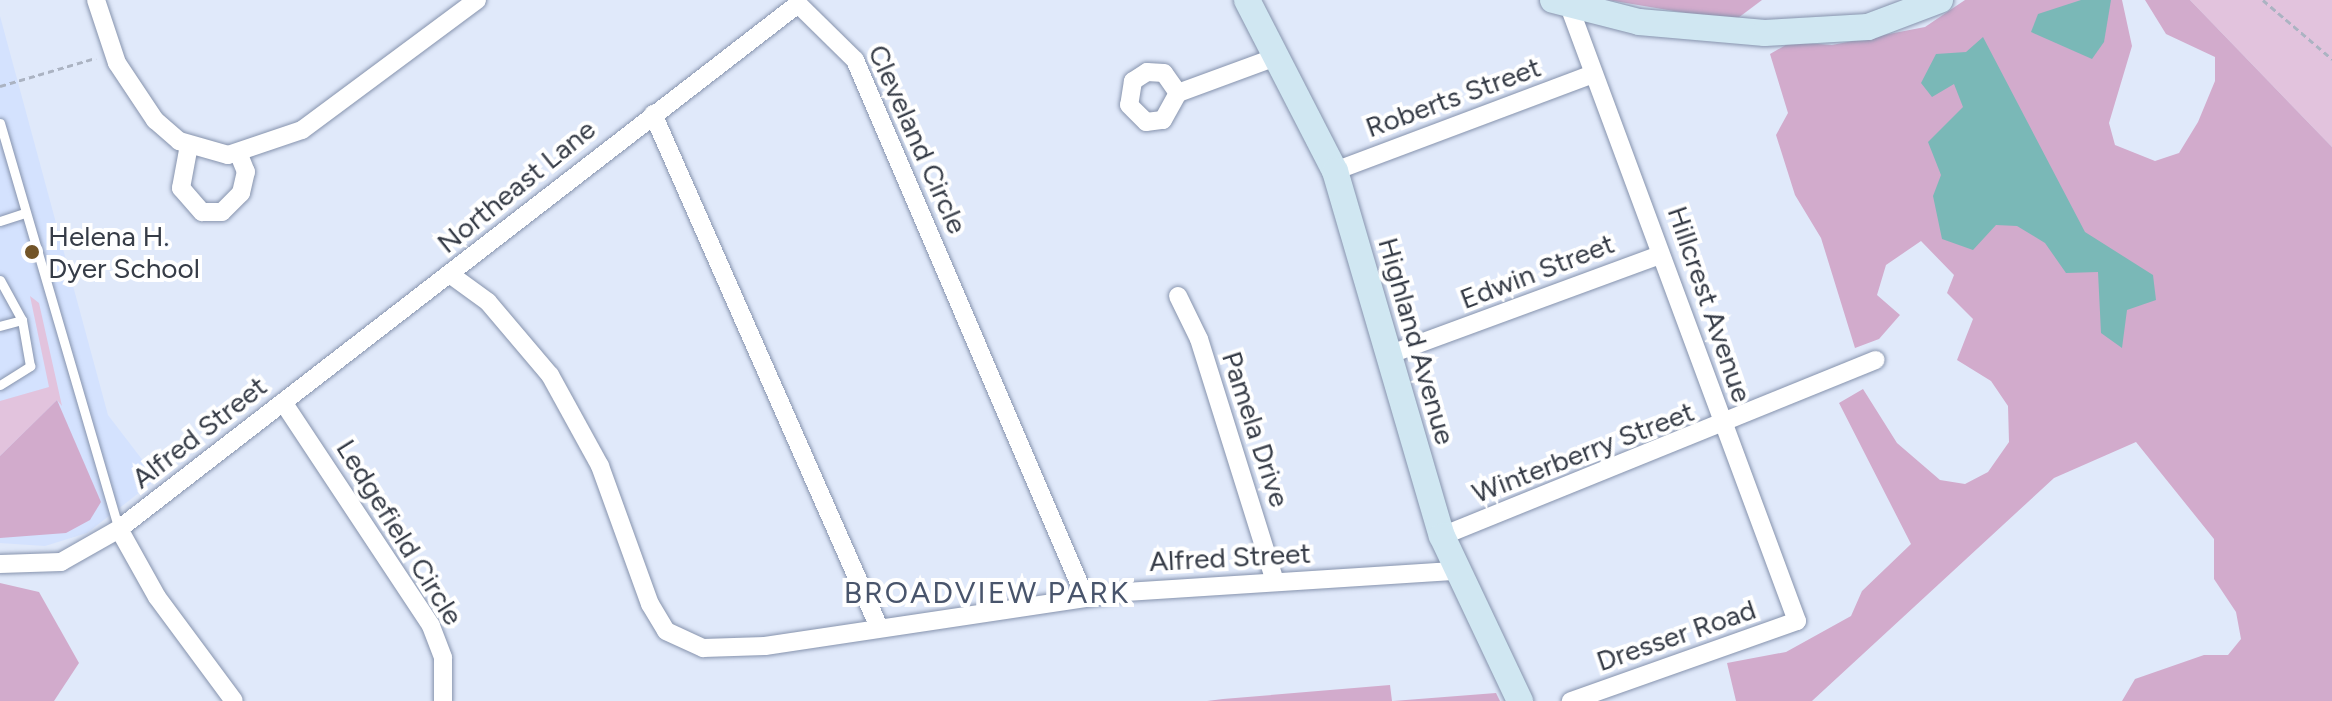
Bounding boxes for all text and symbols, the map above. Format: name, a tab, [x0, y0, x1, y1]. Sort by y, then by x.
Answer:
street label: Cleveland Circle	[861, 39, 975, 239]
street label: Roberts Street	[1361, 50, 1545, 144]
street label: Northeast Lane	[430, 112, 602, 260]
street label: Hillcrest Avenue	[1661, 202, 1759, 406]
place label: Helena H. Dyer School	[48, 219, 200, 285]
street label: Edwin Street	[1455, 226, 1619, 316]
street label: Highland Avenue	[1371, 234, 1463, 448]
marker: Helena H. Dyer School	[23, 243, 41, 261]
street label: Pamela Drive	[1215, 347, 1297, 511]
street label: Alfred Street	[125, 369, 273, 495]
street label: Winterberry Street	[1467, 394, 1699, 510]
street label: Ledgefield Circle	[329, 433, 471, 631]
street label: Alfred Street	[1148, 536, 1312, 578]
district label: BROADVIEW PARK	[844, 575, 1130, 611]
street label: Dresser Road	[1592, 592, 1760, 678]

